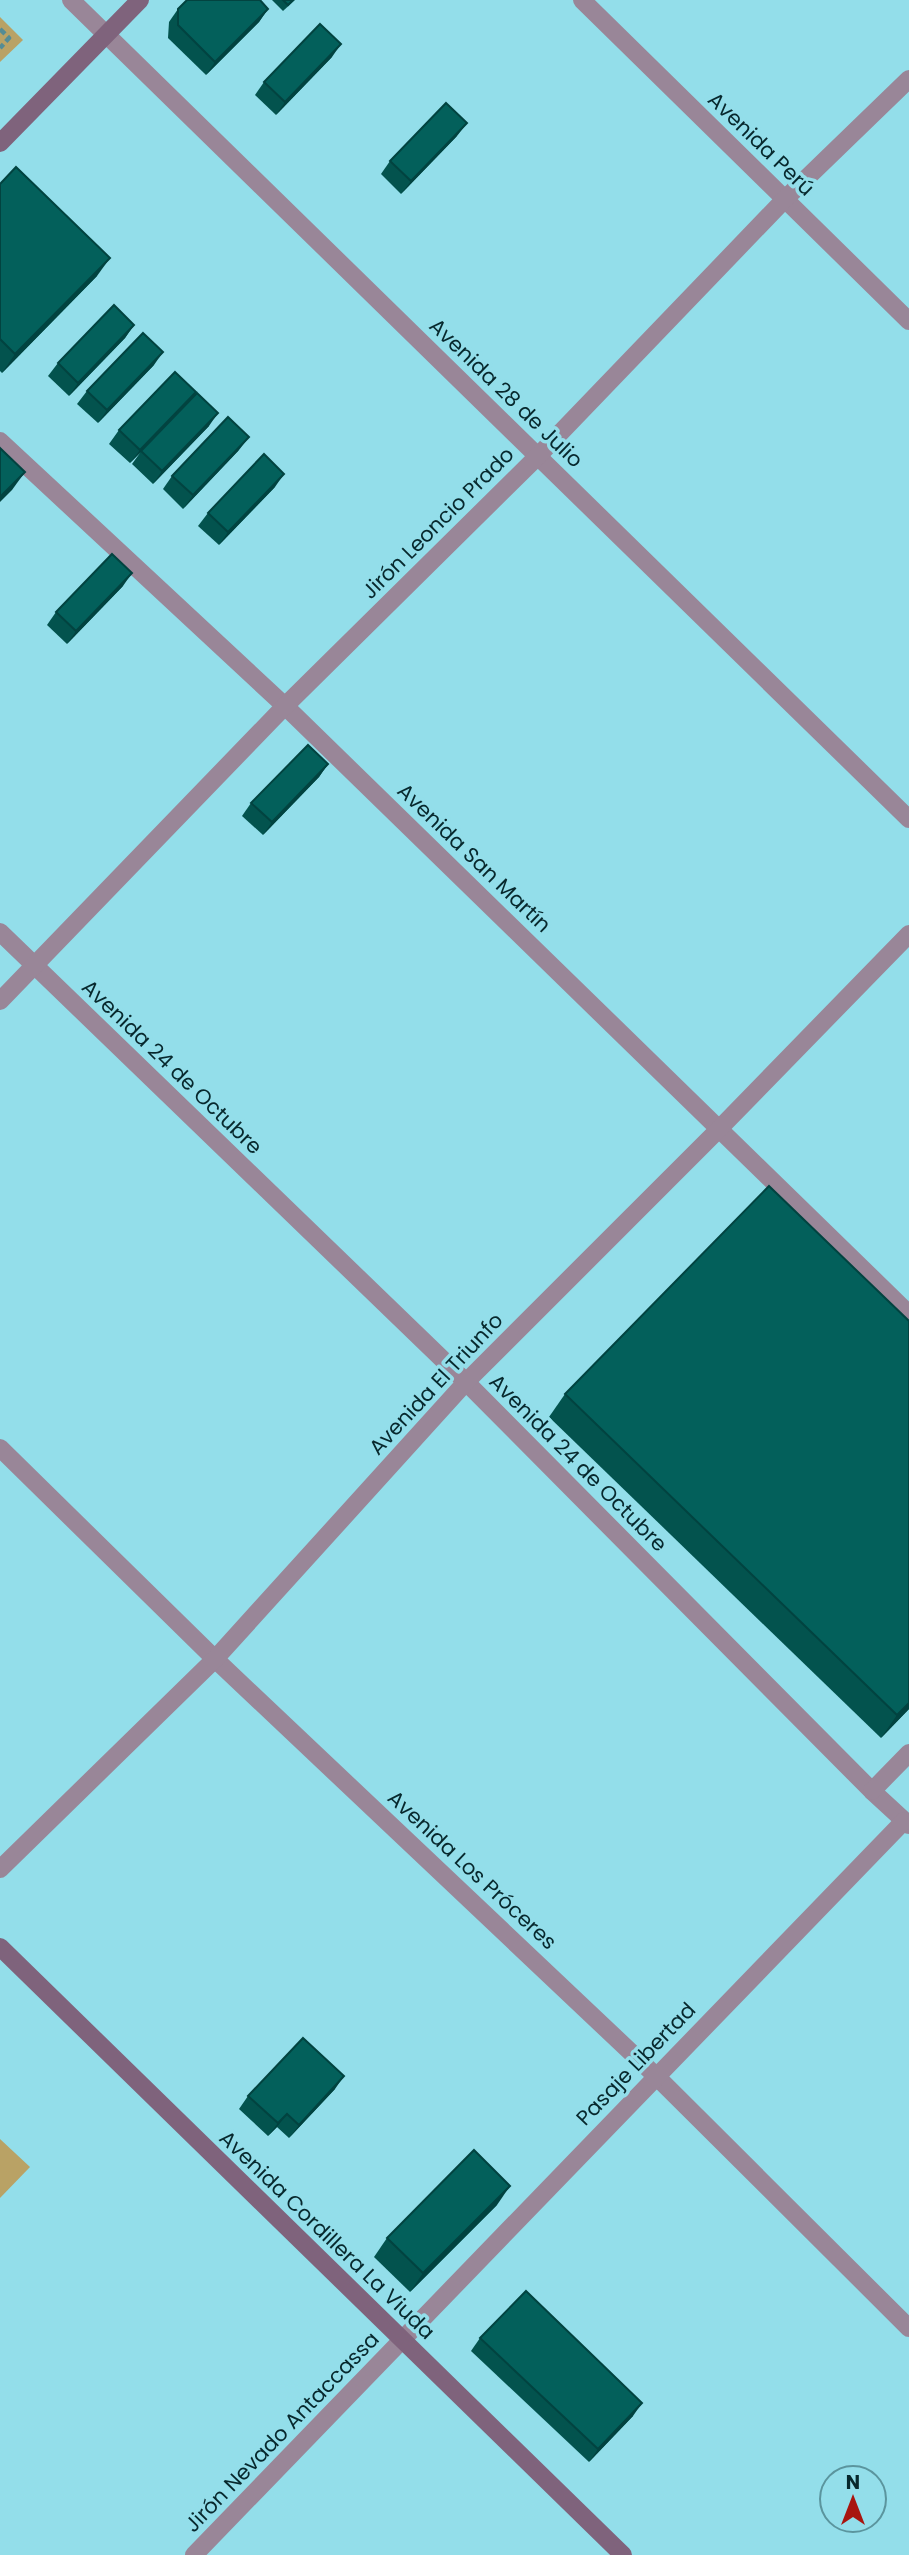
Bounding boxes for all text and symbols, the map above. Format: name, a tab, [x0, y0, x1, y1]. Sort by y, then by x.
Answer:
street label: Avenida Perú	[702, 85, 821, 202]
street label: Avenida 28 de Julio	[423, 311, 590, 474]
street label: Jirón Leoncio Prado	[355, 440, 520, 605]
street label: Avenida San Martín	[391, 777, 558, 939]
street label: Avenida 24 de Octubre	[76, 973, 269, 1161]
street label: Avenida El Triunfo	[362, 1306, 509, 1461]
street label: Avenida 24 de Octubre	[483, 1367, 674, 1558]
street label: Avenida Los Próceres	[381, 1783, 563, 1956]
street label: Pasaje Libertad	[569, 1996, 702, 2132]
street label: Avenida Cordillera La Viuda	[213, 2124, 442, 2346]
street label: Jirón Nevado Antaccassa	[178, 2325, 385, 2538]
north arrow	[818, 2464, 888, 2534]
text: N	[846, 2469, 860, 2496]

